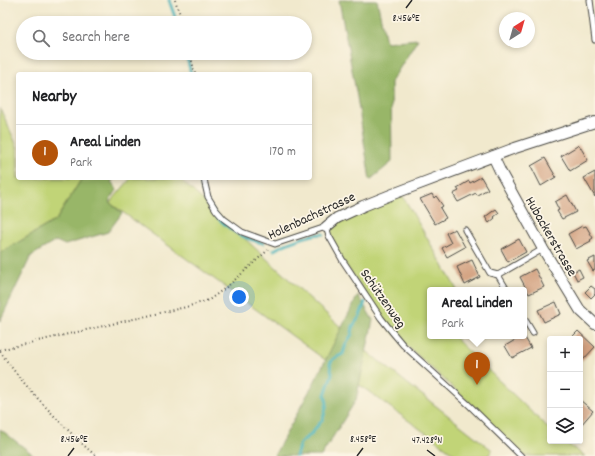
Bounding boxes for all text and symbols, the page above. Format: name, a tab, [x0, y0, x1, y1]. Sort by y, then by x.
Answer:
text: 8.456°E	[392, 12, 420, 26]
north arrow	[499, 12, 535, 48]
search box	[16, 16, 312, 60]
icon: search	[30, 27, 52, 49]
text: Search here	[62, 27, 130, 49]
text: Nearby	[32, 86, 76, 110]
text: Areal Linden	[70, 132, 141, 154]
text: 1	[44, 143, 46, 162]
text: 170 m	[269, 143, 296, 162]
text: Park	[70, 154, 92, 173]
street label: Holenbachstrasse	[265, 188, 359, 246]
street label: Hubackerstrasse	[519, 193, 581, 281]
street label: Schützenweg	[354, 265, 410, 333]
your location	[229, 287, 249, 307]
popup	[427, 287, 527, 339]
text: Areal Linden	[442, 293, 512, 315]
text: Park	[442, 315, 464, 334]
map controls	[547, 336, 583, 444]
button: +	[547, 336, 583, 372]
pin: 1	[464, 352, 490, 385]
button: −	[547, 372, 583, 408]
button: layers	[547, 408, 583, 444]
text: 8.456°E	[60, 433, 88, 447]
text: 8.458°E	[350, 433, 377, 447]
text: 47.428°N	[412, 434, 442, 448]

